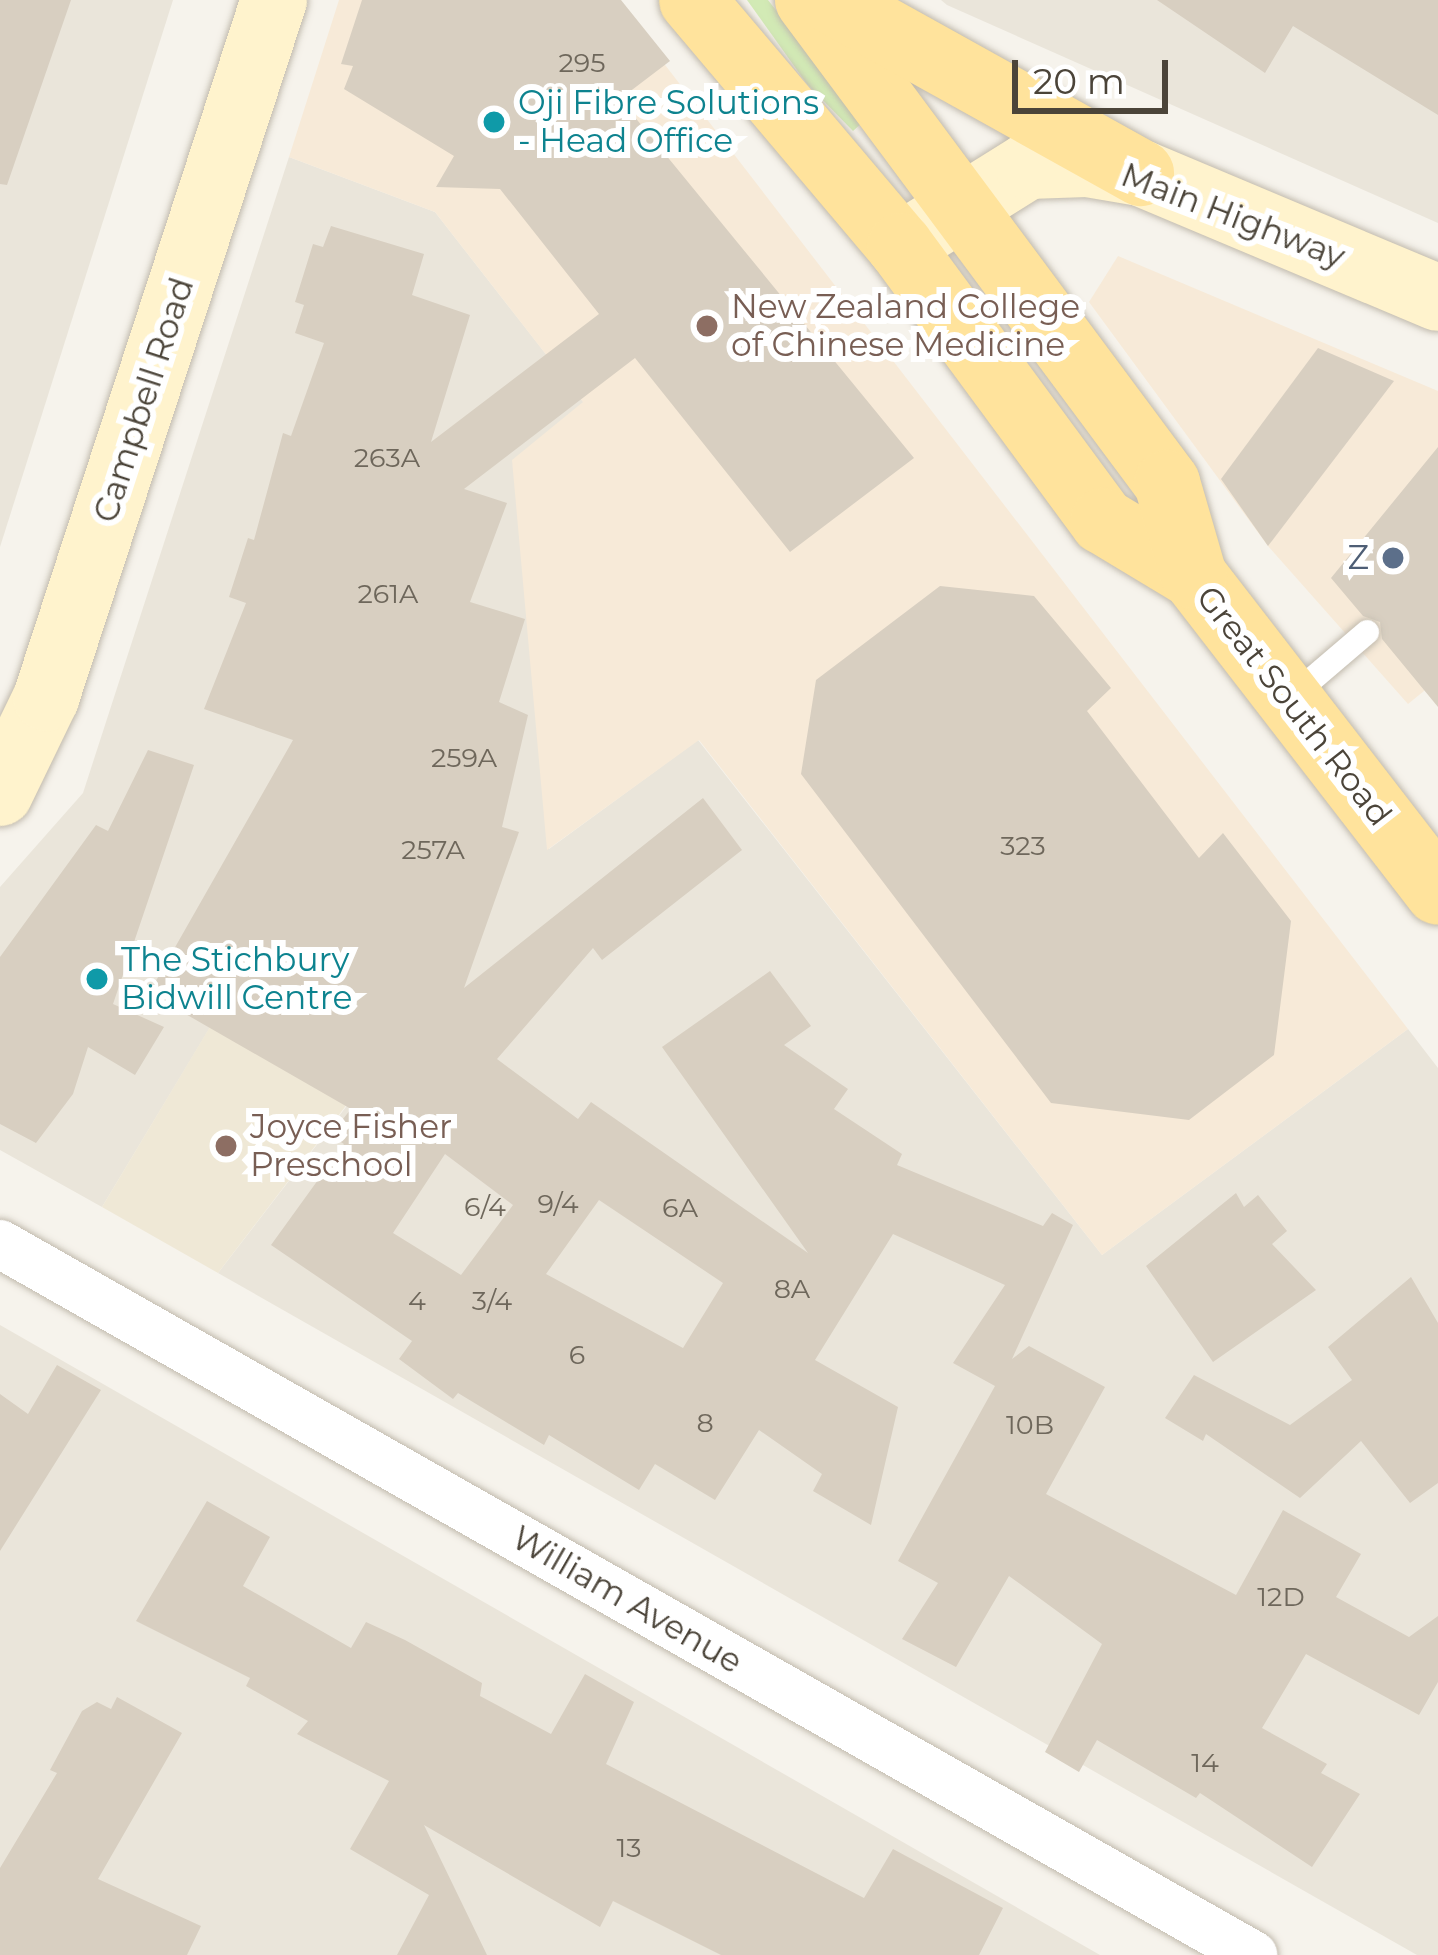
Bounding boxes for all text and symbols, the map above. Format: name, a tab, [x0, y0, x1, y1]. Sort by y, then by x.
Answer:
scale bar	[1018, 36, 1174, 110]
house number: 295	[558, 47, 606, 79]
text: 20 m	[1033, 59, 1125, 103]
place label: Oji Fibre Solutions - Head Office	[518, 83, 819, 161]
marker: Oji Fibre Solutions - Head Office	[481, 109, 507, 135]
street label: Main Highway	[1116, 155, 1350, 277]
street label: Campbell Road	[86, 273, 202, 527]
place label: New Zealand College of Chinese Medicine	[731, 287, 1080, 365]
marker: New Zealand College of Chinese Medicine	[694, 313, 720, 339]
house number: 263A	[354, 442, 420, 474]
place label: Z	[1348, 538, 1369, 578]
marker: Z	[1380, 545, 1406, 571]
house number: 261A	[358, 578, 418, 610]
street label: Great South Road	[1188, 578, 1400, 834]
house number: 259A	[431, 742, 497, 774]
house number: 323	[1000, 830, 1046, 862]
house number: 257A	[401, 834, 465, 866]
place label: The Stichbury Bidwill Centre	[121, 940, 352, 1018]
marker: The Stichbury Bidwill Centre	[84, 966, 110, 992]
place label: Joyce Fisher Preschool	[250, 1107, 452, 1185]
marker: Joyce Fisher Preschool	[213, 1133, 239, 1159]
house number: 9/4	[538, 1188, 578, 1220]
house number: 6/4	[464, 1191, 506, 1223]
house number: 6A	[662, 1192, 698, 1224]
house number: 8A	[774, 1273, 810, 1305]
house number: 4	[408, 1285, 426, 1317]
house number: 3/4	[472, 1285, 512, 1317]
house number: 6	[569, 1339, 585, 1371]
house number: 8	[696, 1407, 714, 1439]
house number: 10B	[1006, 1409, 1054, 1441]
street label: William Avenue	[505, 1518, 749, 1682]
house number: 12D	[1257, 1581, 1305, 1613]
house number: 14	[1191, 1747, 1219, 1779]
house number: 13	[617, 1832, 641, 1864]

